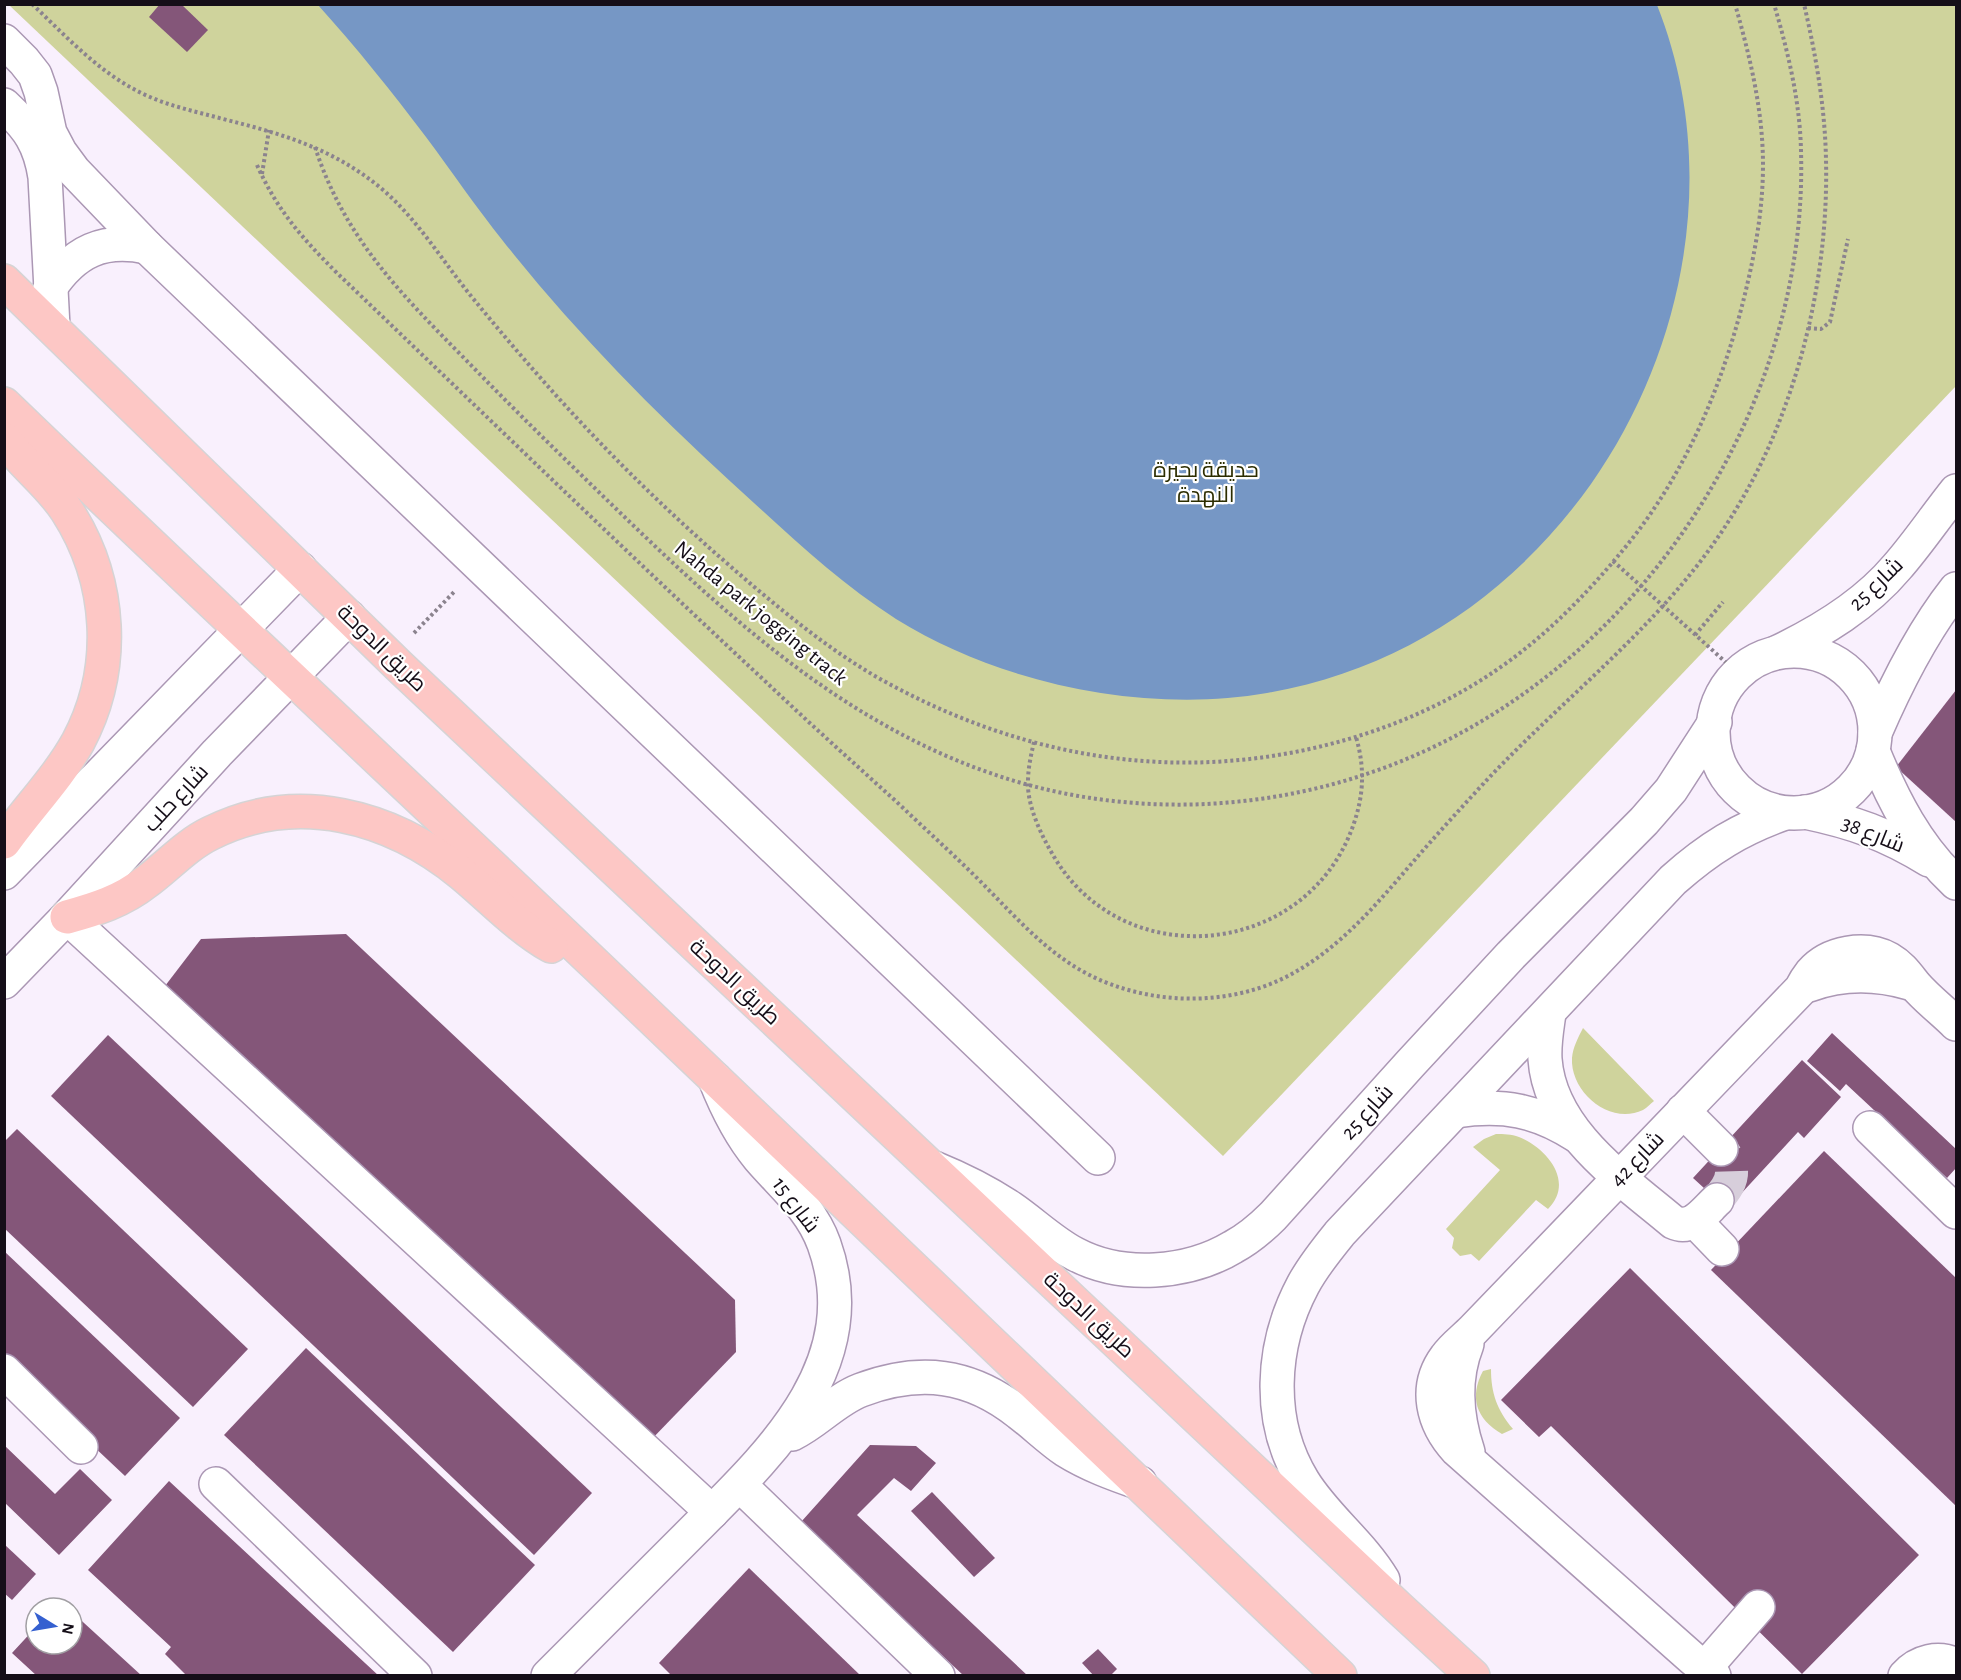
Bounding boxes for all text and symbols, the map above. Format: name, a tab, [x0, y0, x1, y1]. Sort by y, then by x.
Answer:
park label: حديقة بحيرة النهدة	[1153, 459, 1259, 508]
street label: Nahda park jogging track	[671, 537, 851, 689]
street label: شارع 25	[1845, 553, 1909, 617]
street label: طريق الدوحة	[332, 600, 431, 697]
street label: شارع حلب	[140, 760, 215, 838]
street label: شارع 38	[1837, 811, 1908, 859]
street label: طريق الدوحة	[684, 935, 784, 1031]
street label: شارع 25	[1337, 1080, 1399, 1146]
street label: شارع 42	[1606, 1127, 1670, 1193]
street label: شارع 15	[766, 1173, 824, 1239]
street label: طريق الدوحة	[1038, 1268, 1138, 1364]
north arrow	[24, 1596, 84, 1656]
text: N	[59, 1622, 77, 1636]

